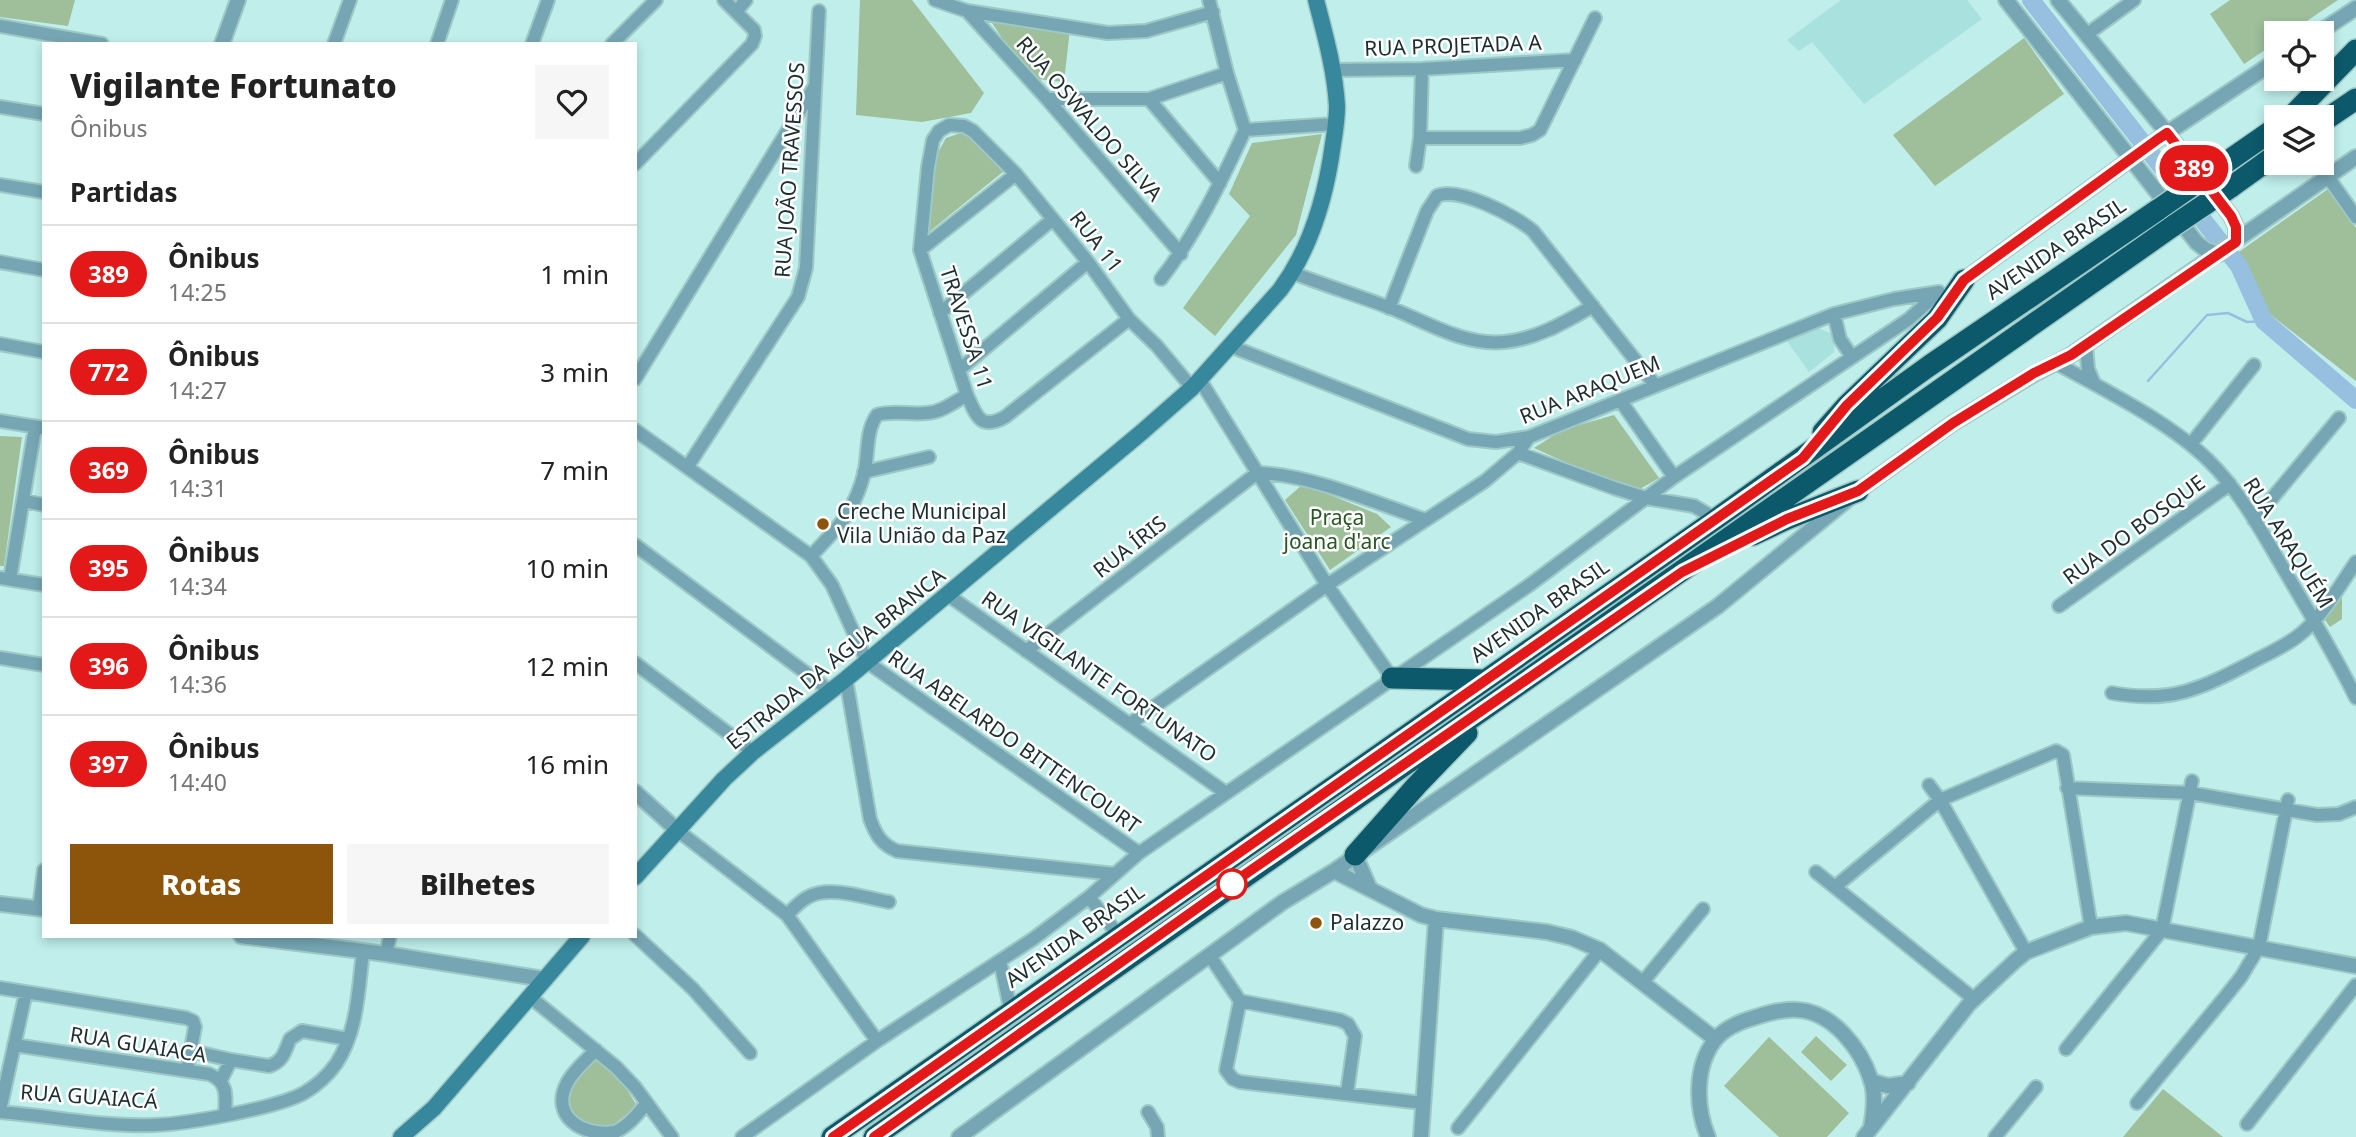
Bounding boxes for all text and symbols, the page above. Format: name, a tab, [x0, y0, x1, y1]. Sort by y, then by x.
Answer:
map controls	[2264, 21, 2334, 175]
button: locate	[2264, 21, 2334, 91]
street label: RUA PROJETADA A	[1364, 28, 1543, 62]
street label: RUA OSWALDO SILVA	[1010, 30, 1169, 207]
street label: RUA JOÃO TRAVESSOS	[767, 61, 811, 279]
text: Vigilante Fortunato	[70, 63, 397, 108]
button: heart	[535, 65, 609, 139]
button: layers	[2264, 105, 2334, 175]
text: Ônibus	[70, 112, 148, 144]
line badge: 389	[2154, 145, 2234, 191]
text: 389	[2173, 151, 2215, 184]
text: Partidas	[70, 174, 177, 210]
street label: AVENIDA BRASIL	[1980, 191, 2131, 305]
street label: RUA 11	[1064, 205, 1130, 278]
text: Ônibus	[168, 240, 260, 276]
text: 1 min	[540, 256, 609, 292]
text: 389	[88, 257, 129, 290]
street label: TRAVESSA 11	[934, 263, 1000, 393]
text: 14:25	[168, 276, 227, 308]
text: Ônibus	[168, 338, 260, 374]
street label: RUA ARAQUEM	[1515, 348, 1664, 430]
text: 3 min	[540, 354, 609, 390]
text: 772	[88, 355, 129, 388]
text: 14:27	[168, 374, 227, 406]
text: Ônibus	[168, 436, 260, 472]
text: 7 min	[540, 452, 609, 488]
text: 369	[88, 453, 129, 486]
street label: RUA DO BOSQUE	[2057, 468, 2210, 590]
text: 14:31	[168, 472, 227, 504]
street label: RUA ARAQUÉM	[2237, 472, 2340, 613]
place label: Creche Municipal Vila União da Paz	[837, 497, 1007, 549]
park label: Praça joana d'arc	[1281, 503, 1391, 555]
street label: RUA ÍRIS	[1087, 509, 1172, 584]
marker: Creche Municipal Vila União da Paz	[815, 516, 831, 532]
text: Ônibus	[168, 534, 260, 570]
text: 10 min	[525, 550, 609, 586]
text: 395	[88, 551, 129, 584]
street label: AVENIDA BRASIL	[1464, 552, 1614, 669]
street label: ESTRADA DA ÁGUA BRANCA	[720, 561, 951, 755]
text: 14:34	[168, 570, 227, 602]
street label: RUA VIGILANTE FORTUNATO	[976, 584, 1223, 768]
text: Ônibus	[168, 632, 260, 668]
street label: RUA ABELARDO BITTENCOURT	[883, 643, 1147, 839]
text: 12 min	[525, 648, 609, 684]
text: 396	[88, 649, 129, 682]
text: 14:36	[168, 668, 227, 700]
text: Ônibus	[168, 730, 260, 766]
text: 16 min	[525, 746, 609, 782]
text: 397	[88, 747, 129, 780]
text: 14:40	[168, 766, 227, 798]
button: Rotas	[70, 844, 333, 924]
button: Bilhetes	[347, 844, 609, 924]
unlabelled marker	[1217, 869, 1247, 899]
street label: AVENIDA BRASIL	[999, 877, 1149, 994]
place label: Palazzo	[1330, 908, 1404, 936]
marker: Palazzo	[1308, 915, 1324, 931]
street label: RUA GUAIACA	[68, 1019, 209, 1069]
street label: RUA GUAIACÁ	[19, 1077, 159, 1115]

